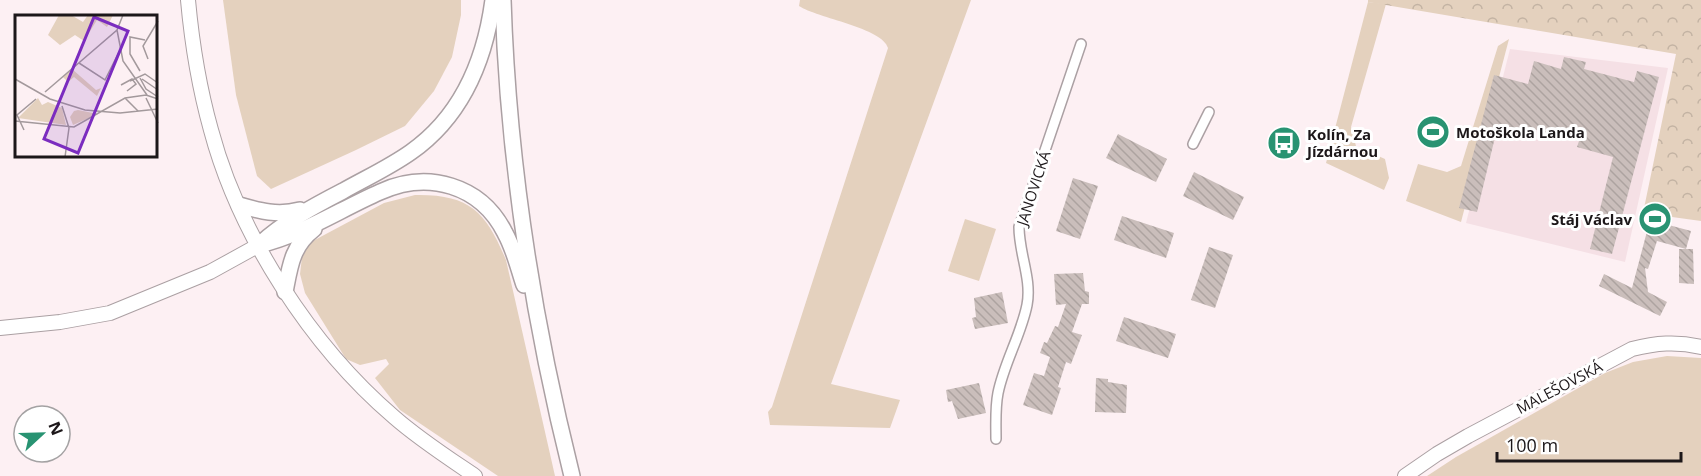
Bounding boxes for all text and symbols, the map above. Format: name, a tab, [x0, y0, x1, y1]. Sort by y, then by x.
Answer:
inset map	[15, 15, 158, 158]
sports icon: Motoškola Landa	[1415, 114, 1451, 150]
place label: Motoškola Landa	[1456, 122, 1585, 142]
place label: Kolín, Za Jízdárnou	[1305, 124, 1378, 161]
bus stop icon: Kolín, Za Jízdárnou	[1266, 125, 1302, 161]
street label: JANOVICKÁ	[1011, 147, 1055, 230]
sports icon: Stáj Václav	[1637, 201, 1673, 237]
place label: Stáj Václav	[1551, 209, 1632, 229]
street label: MALEŠOVSKÁ	[1512, 356, 1606, 418]
north arrow	[12, 404, 72, 464]
text: N	[43, 418, 69, 439]
scale bar	[1497, 425, 1682, 463]
text: 100 m	[1506, 433, 1558, 457]

